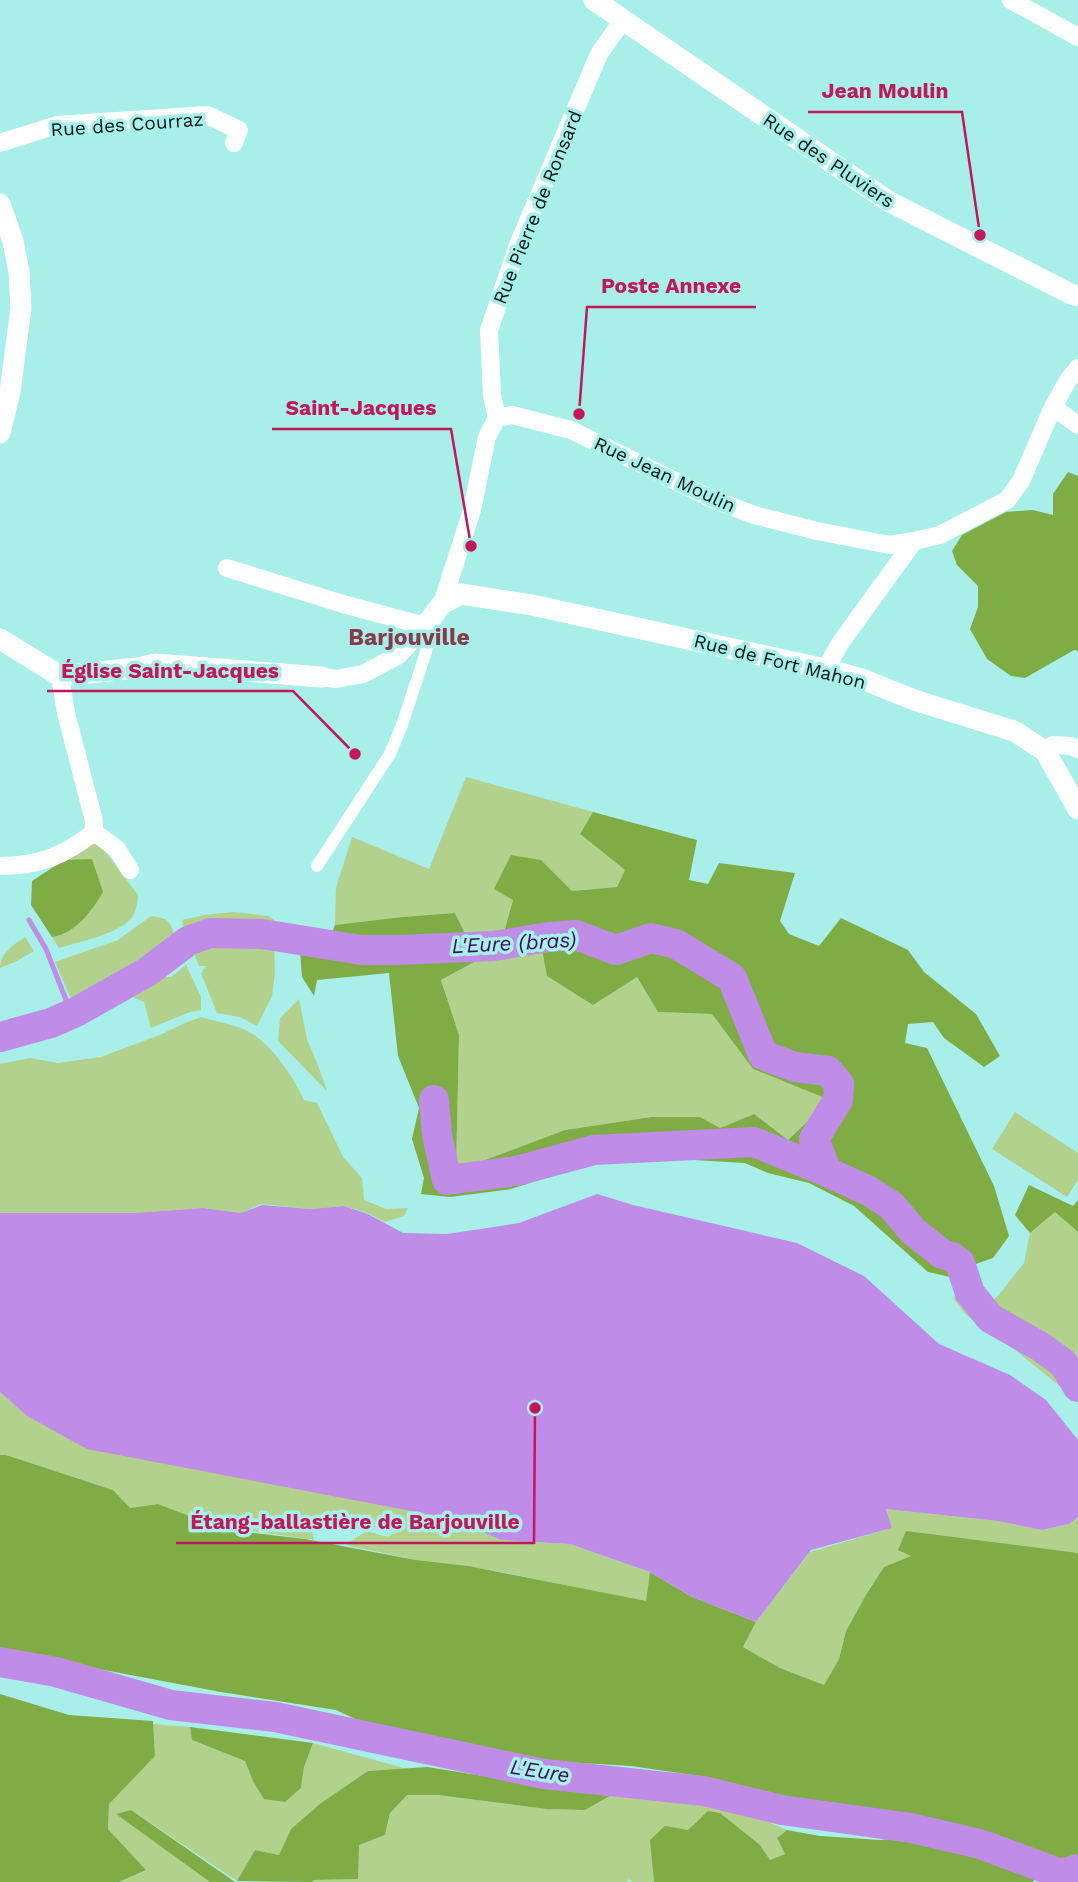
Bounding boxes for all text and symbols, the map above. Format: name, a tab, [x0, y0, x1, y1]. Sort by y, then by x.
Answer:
callout: Jean Moulin	[808, 70, 962, 112]
text: Jean Moulin	[822, 78, 948, 103]
street label: Rue Pierre de Ronsard	[488, 107, 587, 307]
street label: Rue des Courraz	[50, 108, 204, 141]
street label: Rue des Pluviers	[759, 108, 899, 213]
callout: Poste Annexe	[587, 265, 756, 307]
text: Poste Annexe	[601, 273, 741, 298]
callout: Saint-Jacques	[272, 387, 451, 429]
text: Saint-Jacques	[286, 395, 436, 420]
street label: Rue Jean Moulin	[590, 432, 739, 517]
district label: Barjouville	[348, 624, 470, 651]
street label: Rue de Fort Mahon	[692, 629, 868, 694]
callout: Église Saint-Jacques	[47, 649, 293, 691]
text: Église Saint-Jacques	[61, 658, 279, 683]
water label: L'Eure (bras)	[451, 927, 577, 958]
callout: Étang-ballastière de Barjouville	[176, 1501, 534, 1543]
text: Étang-ballastière de Barjouville	[190, 1509, 520, 1534]
water label: L'Eure	[509, 1753, 572, 1788]

